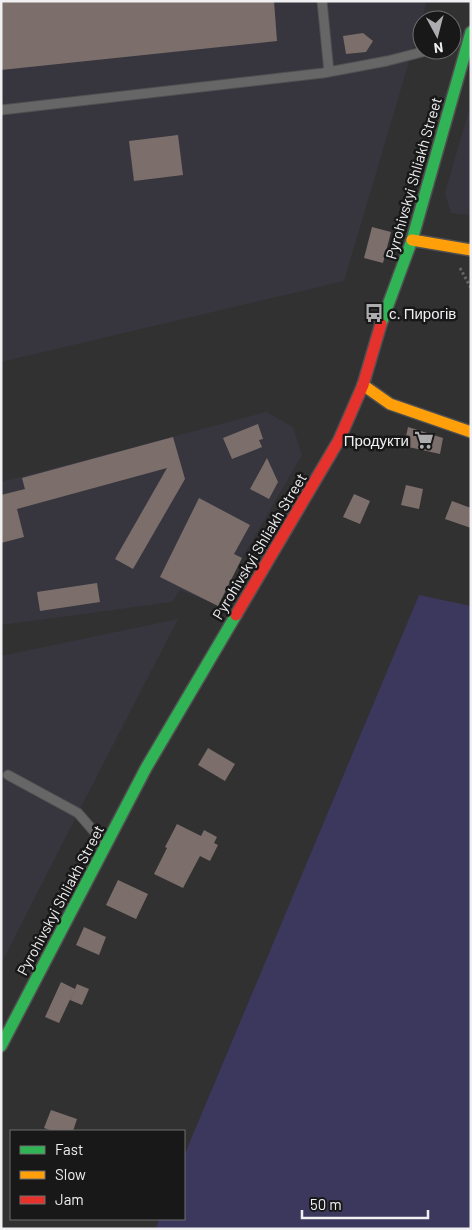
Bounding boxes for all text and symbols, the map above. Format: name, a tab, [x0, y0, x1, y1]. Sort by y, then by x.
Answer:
north arrow	[412, 10, 462, 60]
text: N	[433, 39, 444, 57]
street label: Pyrohivskyi Shliakh Street	[381, 95, 445, 261]
bus stop icon: с. Пирогів	[363, 302, 385, 324]
place label: с. Пирогів	[389, 304, 456, 322]
supermarket icon: Продукти	[413, 429, 435, 451]
place label: Продукти	[344, 431, 409, 449]
street label: Pyrohivskyi Shliakh Street	[208, 469, 310, 623]
street label: Pyrohivskyi Shliakh Street	[13, 822, 107, 978]
legend	[10, 1130, 185, 1220]
text: Fast	[55, 1140, 83, 1158]
text: Slow	[55, 1165, 86, 1183]
scale bar	[302, 1188, 428, 1220]
text: Jam	[55, 1190, 84, 1208]
text: 50 m	[310, 1195, 342, 1213]

